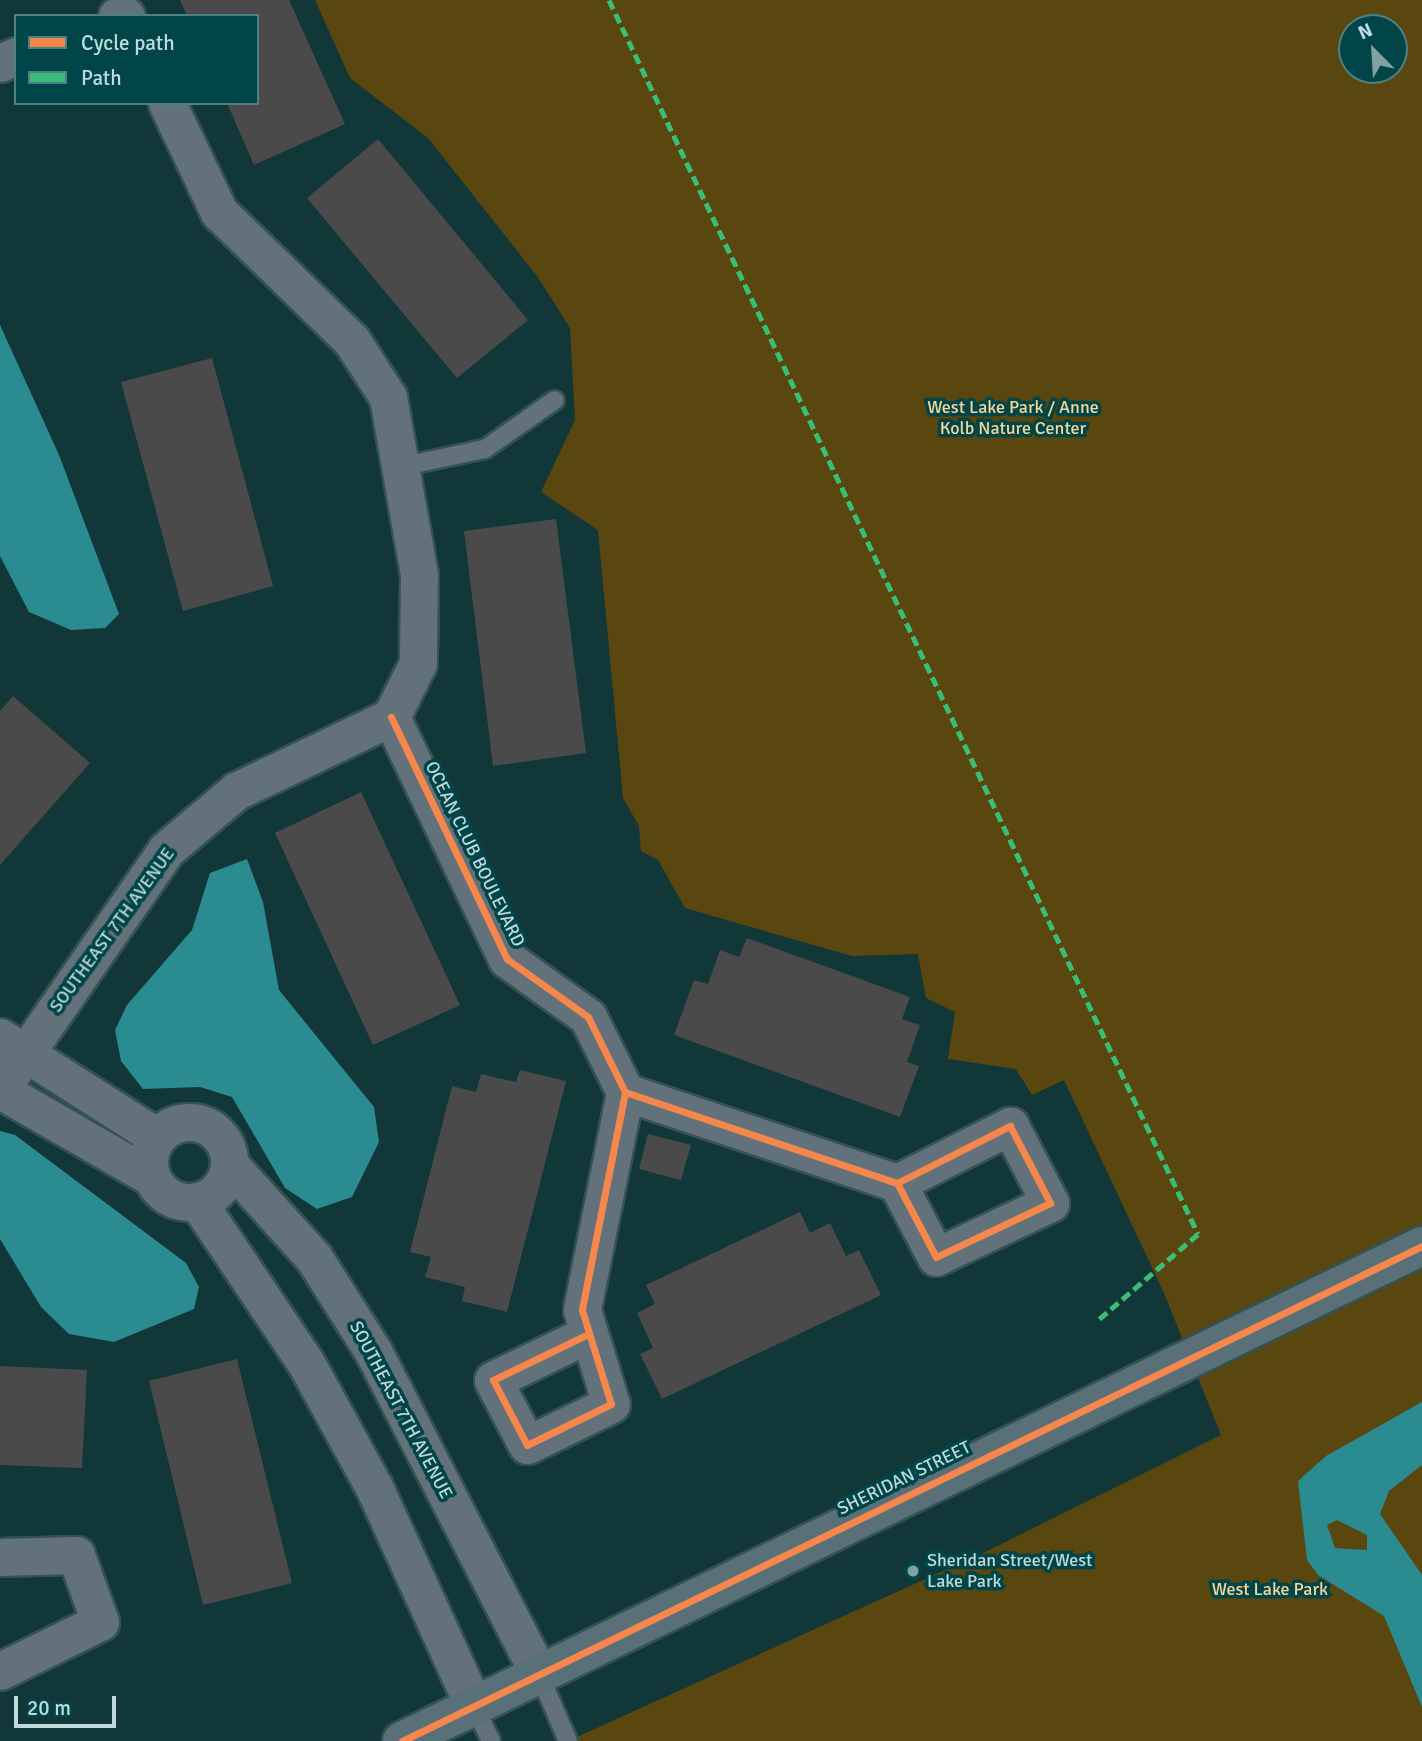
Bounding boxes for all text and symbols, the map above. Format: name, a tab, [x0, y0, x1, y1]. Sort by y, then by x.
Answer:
legend	[14, 14, 259, 105]
north arrow	[1338, 14, 1408, 84]
text: N	[1354, 18, 1376, 45]
text: Cycle path	[81, 30, 175, 56]
text: Path	[81, 65, 122, 91]
park label: West Lake Park / Anne Kolb Nature Center	[927, 397, 1099, 440]
street label: OCEAN CLUB BOULEVARD	[421, 758, 529, 950]
street label: SOUTHEAST 7TH AVENUE	[45, 844, 179, 1016]
street label: SOUTHEAST 7TH AVENUE	[345, 1317, 457, 1503]
street label: SHERIDAN STREET	[834, 1436, 974, 1520]
place label: Sheridan Street/West Lake Park	[927, 1550, 1092, 1592]
marker: Sheridan Street/West Lake Park	[905, 1563, 921, 1579]
park label: West Lake Park	[1212, 1578, 1328, 1600]
scale bar	[18, 1682, 119, 1726]
text: 20 m	[27, 1695, 71, 1721]

